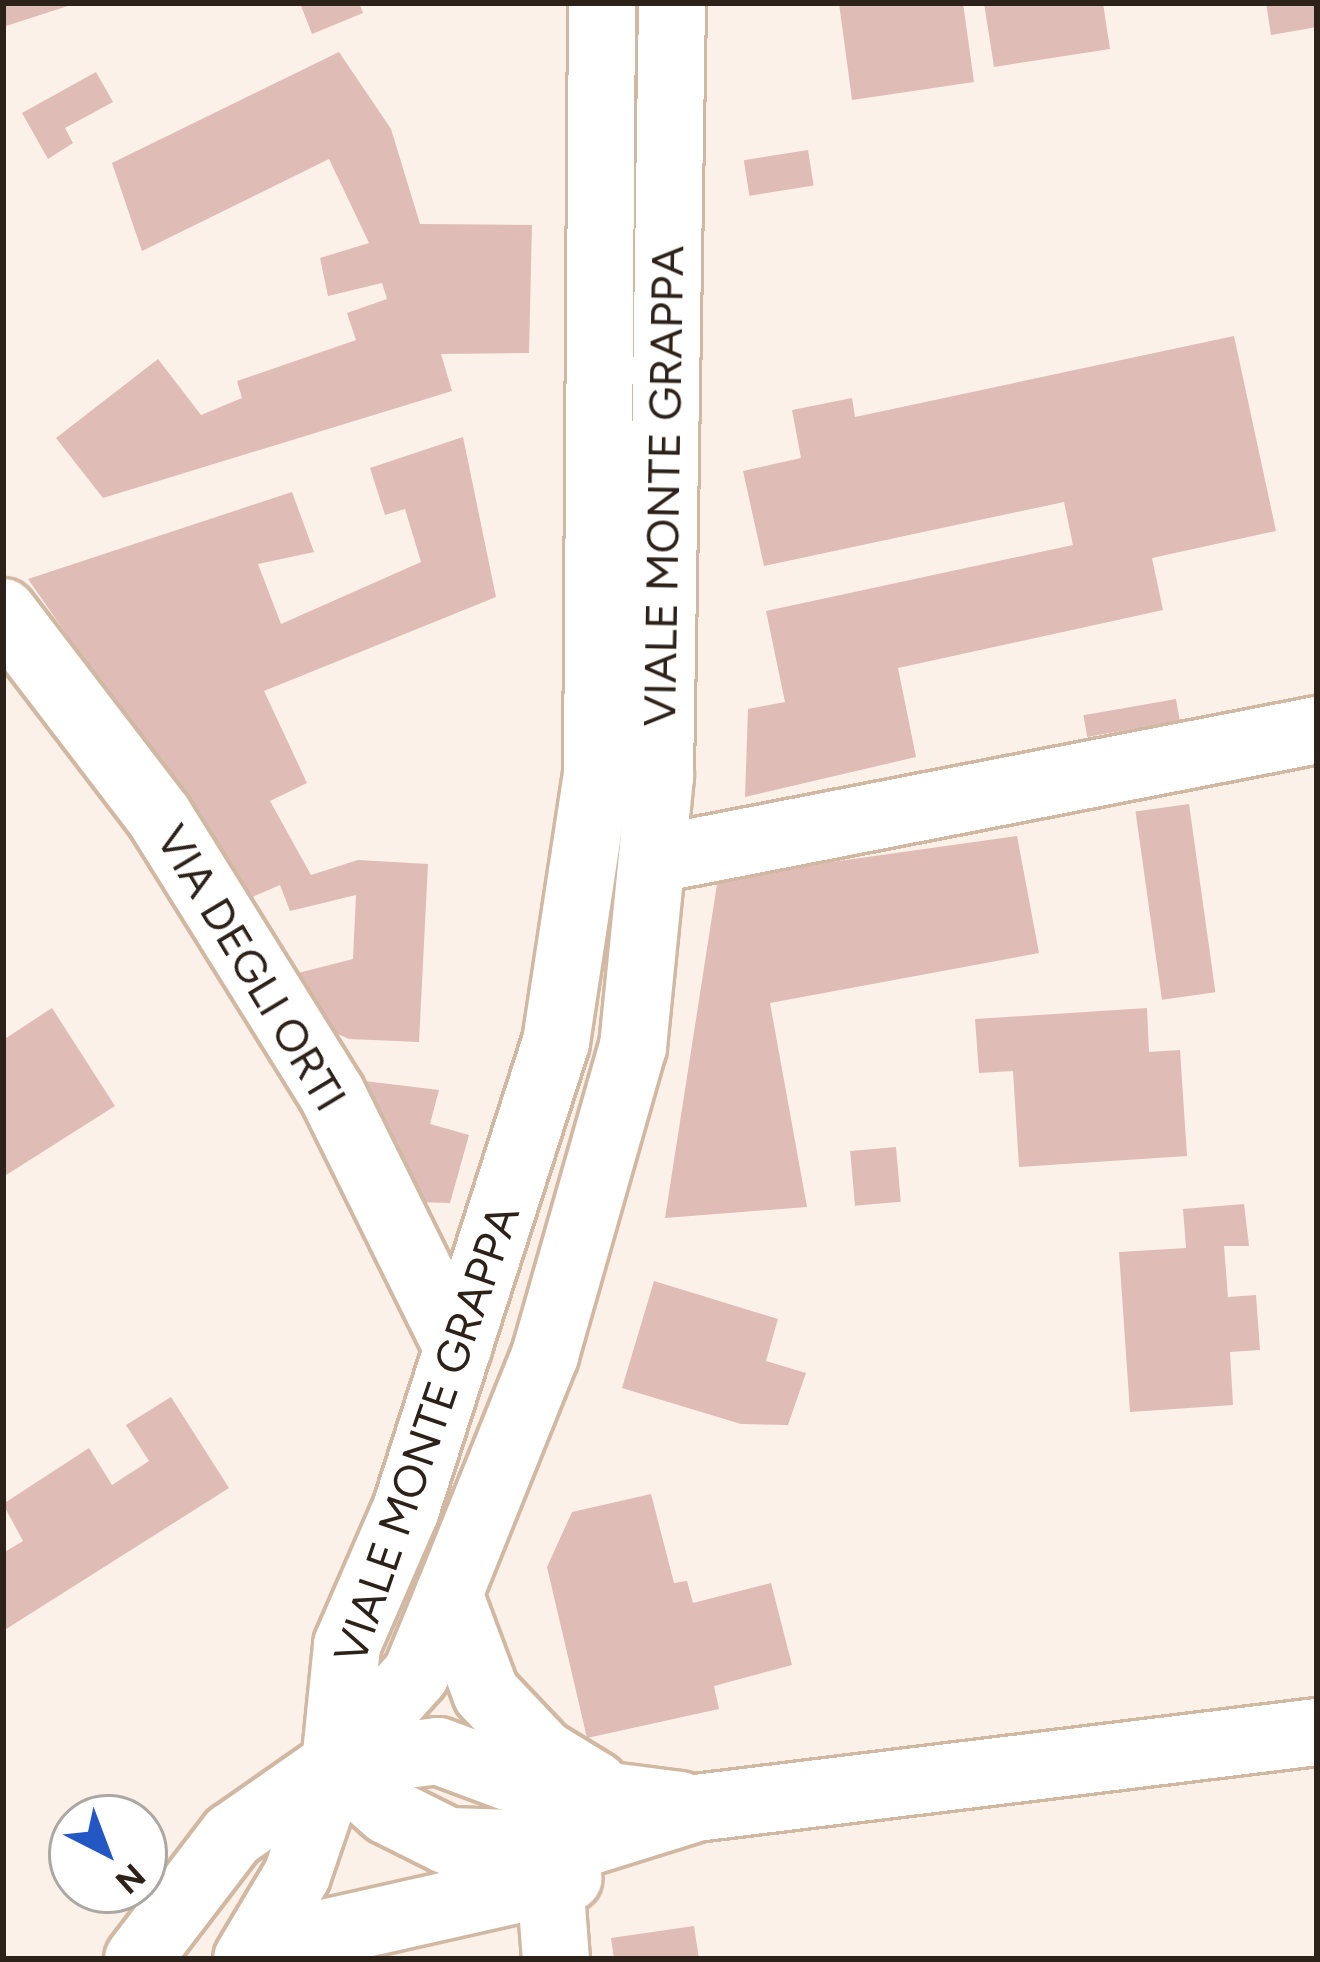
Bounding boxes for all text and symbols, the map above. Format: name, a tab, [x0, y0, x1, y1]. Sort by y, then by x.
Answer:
street label: VIALE MONTE GRAPPA	[633, 245, 695, 727]
street label: VIA DEGLI ORTI	[145, 815, 357, 1121]
street label: VIALE MONTE GRAPPA	[323, 1198, 531, 1670]
north arrow	[48, 1794, 168, 1914]
text: N	[108, 1856, 153, 1902]

